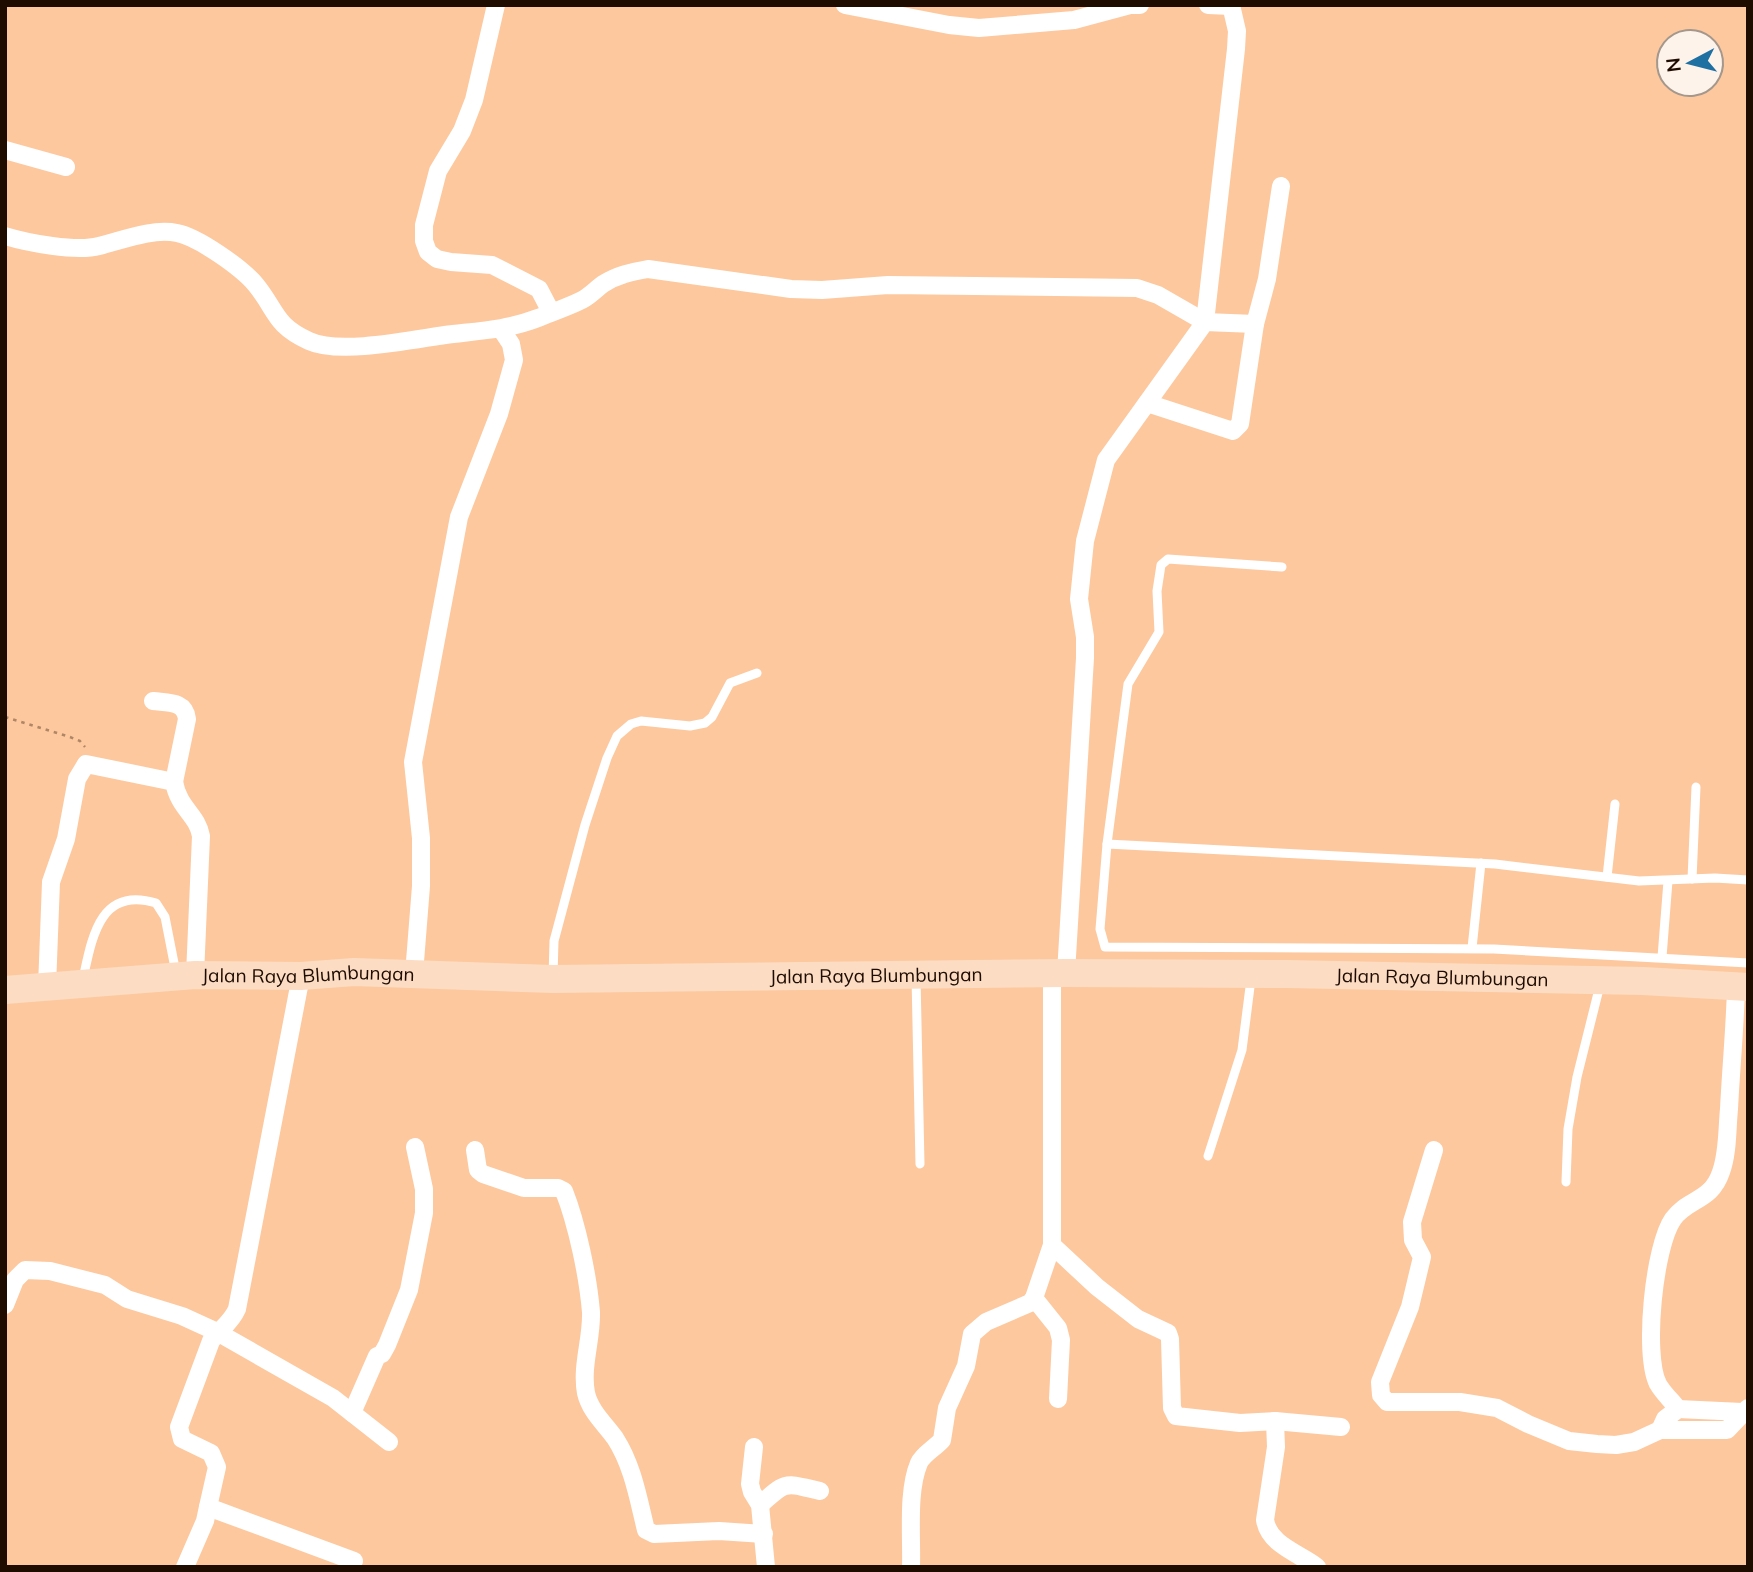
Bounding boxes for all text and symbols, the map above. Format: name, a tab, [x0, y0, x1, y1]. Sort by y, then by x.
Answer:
north arrow	[1655, 28, 1725, 98]
text: N	[1660, 56, 1686, 74]
street label: Jalan Raya Blumbungan	[202, 960, 415, 988]
street label: Jalan Raya Blumbungan	[769, 962, 983, 988]
street label: Jalan Raya Blumbungan	[1335, 963, 1549, 991]

